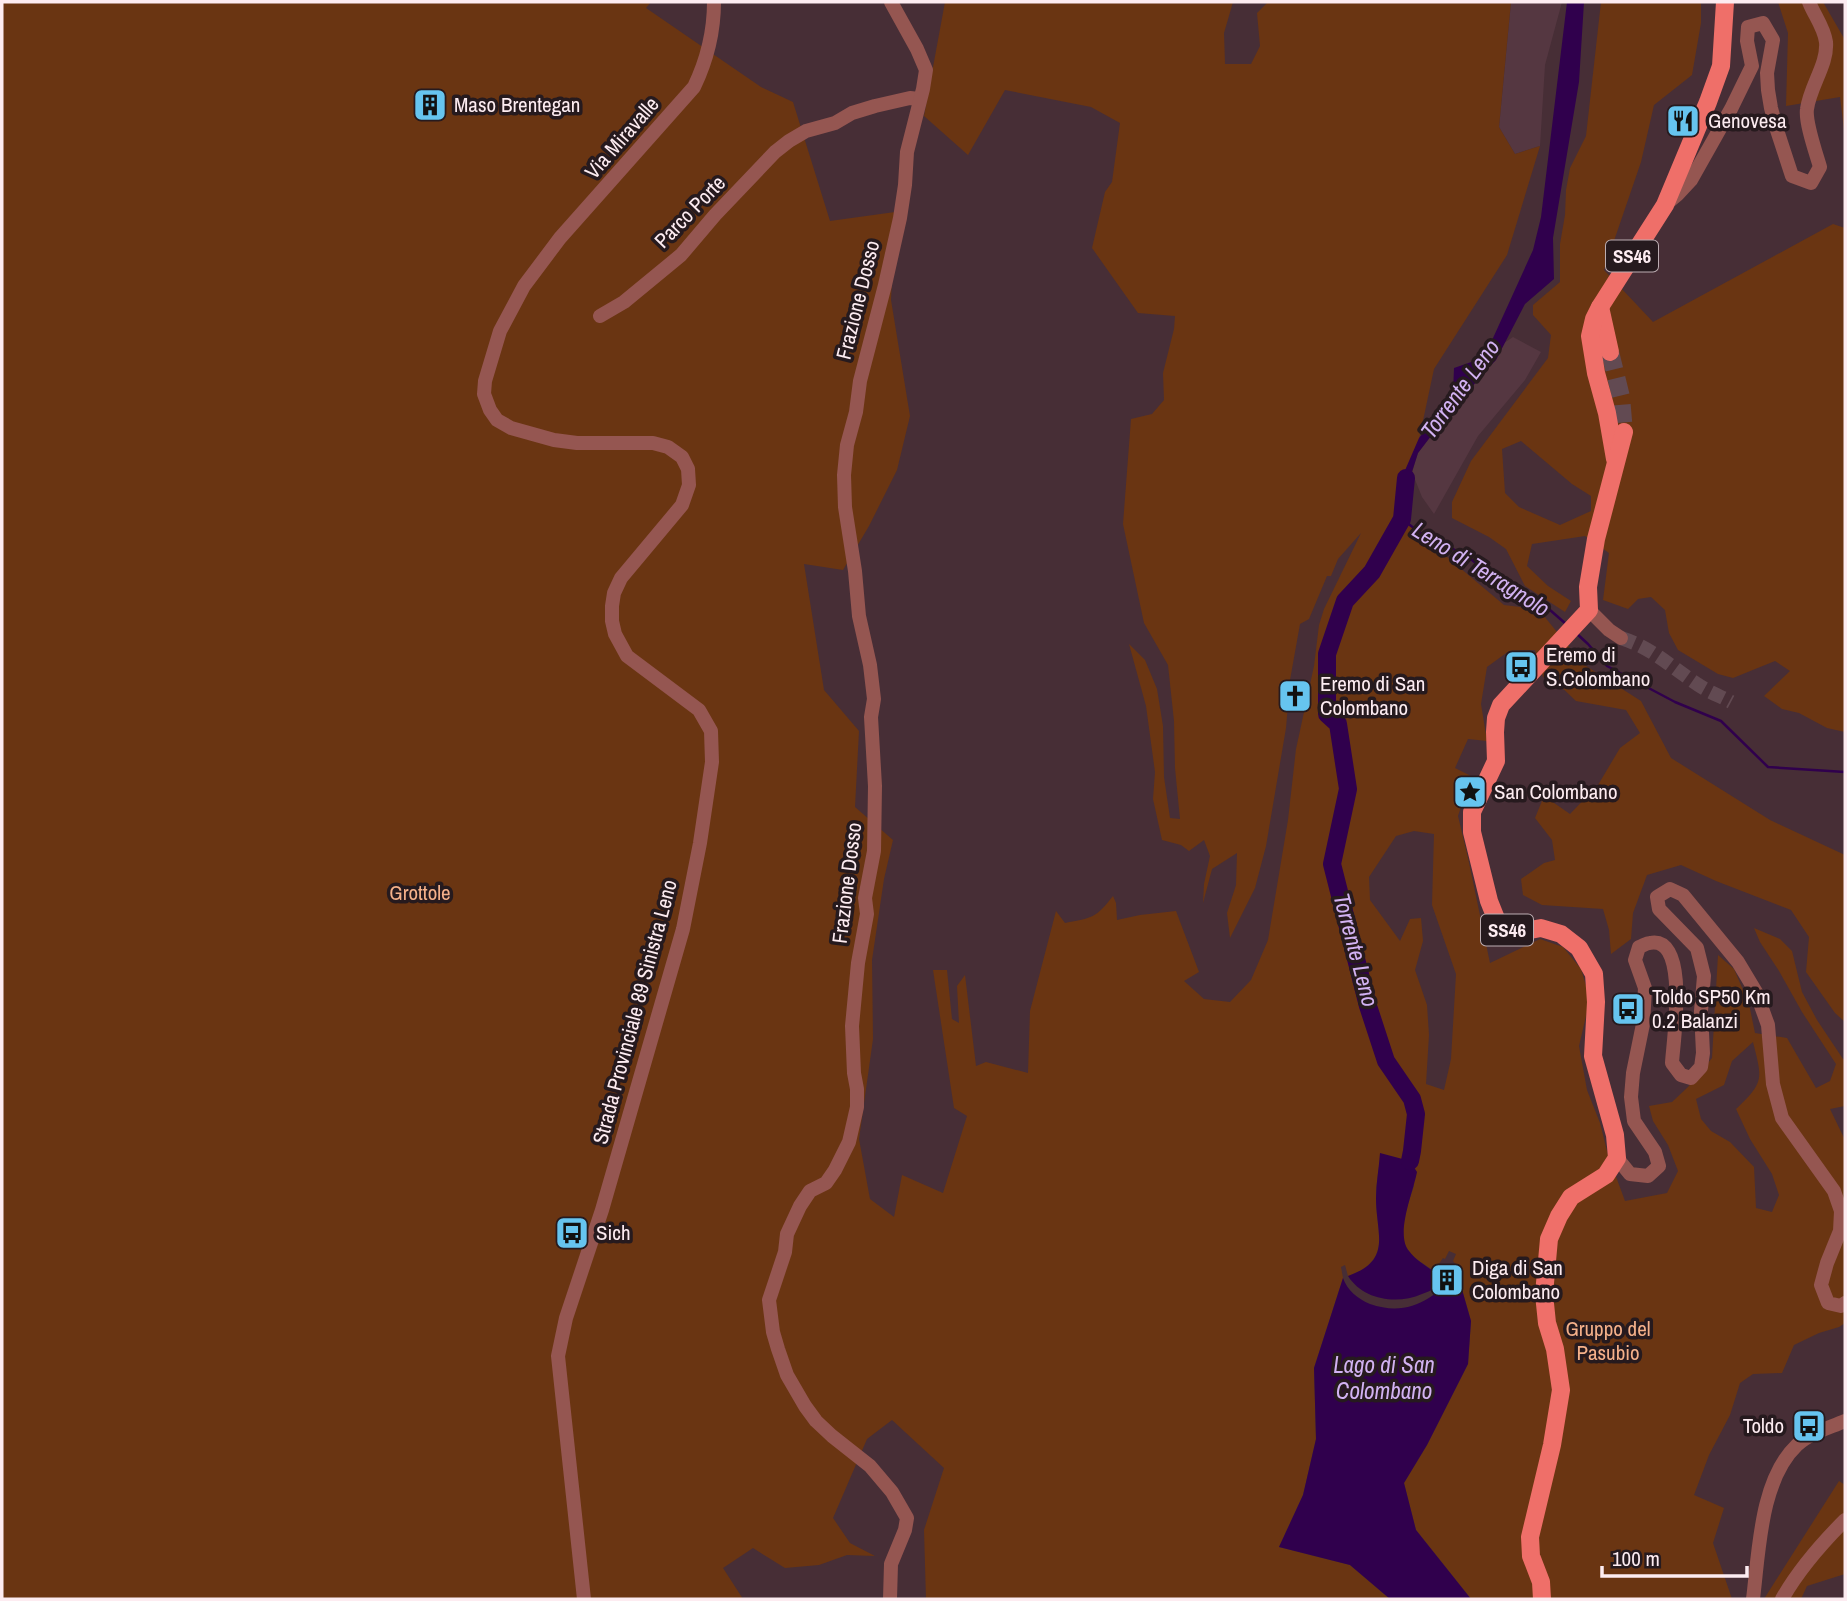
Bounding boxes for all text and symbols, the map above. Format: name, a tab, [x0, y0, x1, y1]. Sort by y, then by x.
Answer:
building icon: Maso Brentegan	[411, 86, 449, 124]
place label: Maso Brentegan	[454, 90, 580, 119]
street label: Via Miravalle	[578, 90, 665, 185]
restaurant icon: Genovesa	[1664, 102, 1702, 140]
place label: Genovesa	[1708, 106, 1787, 135]
street label: Parco Porte	[648, 169, 732, 254]
street label: Frazione Dosso	[829, 237, 886, 362]
road number: SS46	[1606, 240, 1658, 272]
water label: Torrente Leno	[1413, 333, 1506, 445]
water label: Leno di Terragnolo	[1407, 514, 1556, 623]
place label: Eremo di S.Colombano	[1546, 640, 1650, 693]
bus stop icon: Eremo di S.Colombano	[1502, 648, 1540, 686]
place label: Eremo di San Colombano	[1320, 669, 1425, 722]
church icon: Eremo di San Colombano	[1276, 677, 1314, 715]
place icon: San Colombano	[1451, 773, 1489, 811]
place label: San Colombano	[1494, 777, 1617, 806]
street label: Frazione Dosso	[825, 821, 868, 945]
street label: Strada Provinciale 89 Sinistra Leno	[585, 876, 684, 1147]
park label: Grottole	[389, 878, 451, 907]
water label: Torrente Leno	[1327, 890, 1386, 1010]
road number: SS46	[1481, 914, 1533, 946]
place label: Toldo SP50 Km 0.2 Balanzi	[1652, 982, 1771, 1035]
bus stop icon: Toldo SP50 Km 0.2 Balanzi	[1609, 990, 1647, 1028]
bus stop icon: Sich	[553, 1214, 591, 1252]
place label: Sich	[596, 1218, 630, 1247]
place label: Diga di San Colombano	[1472, 1253, 1563, 1306]
building icon: Diga di San Colombano	[1428, 1261, 1466, 1299]
park label: Gruppo del Pasubio	[1565, 1314, 1651, 1367]
water label: Lago di San Colombano	[1333, 1349, 1435, 1406]
bus stop icon: Toldo	[1790, 1407, 1828, 1445]
place label: Toldo	[1743, 1411, 1784, 1440]
scale bar	[1602, 1534, 1747, 1578]
text: 100 m	[1612, 1544, 1660, 1573]

